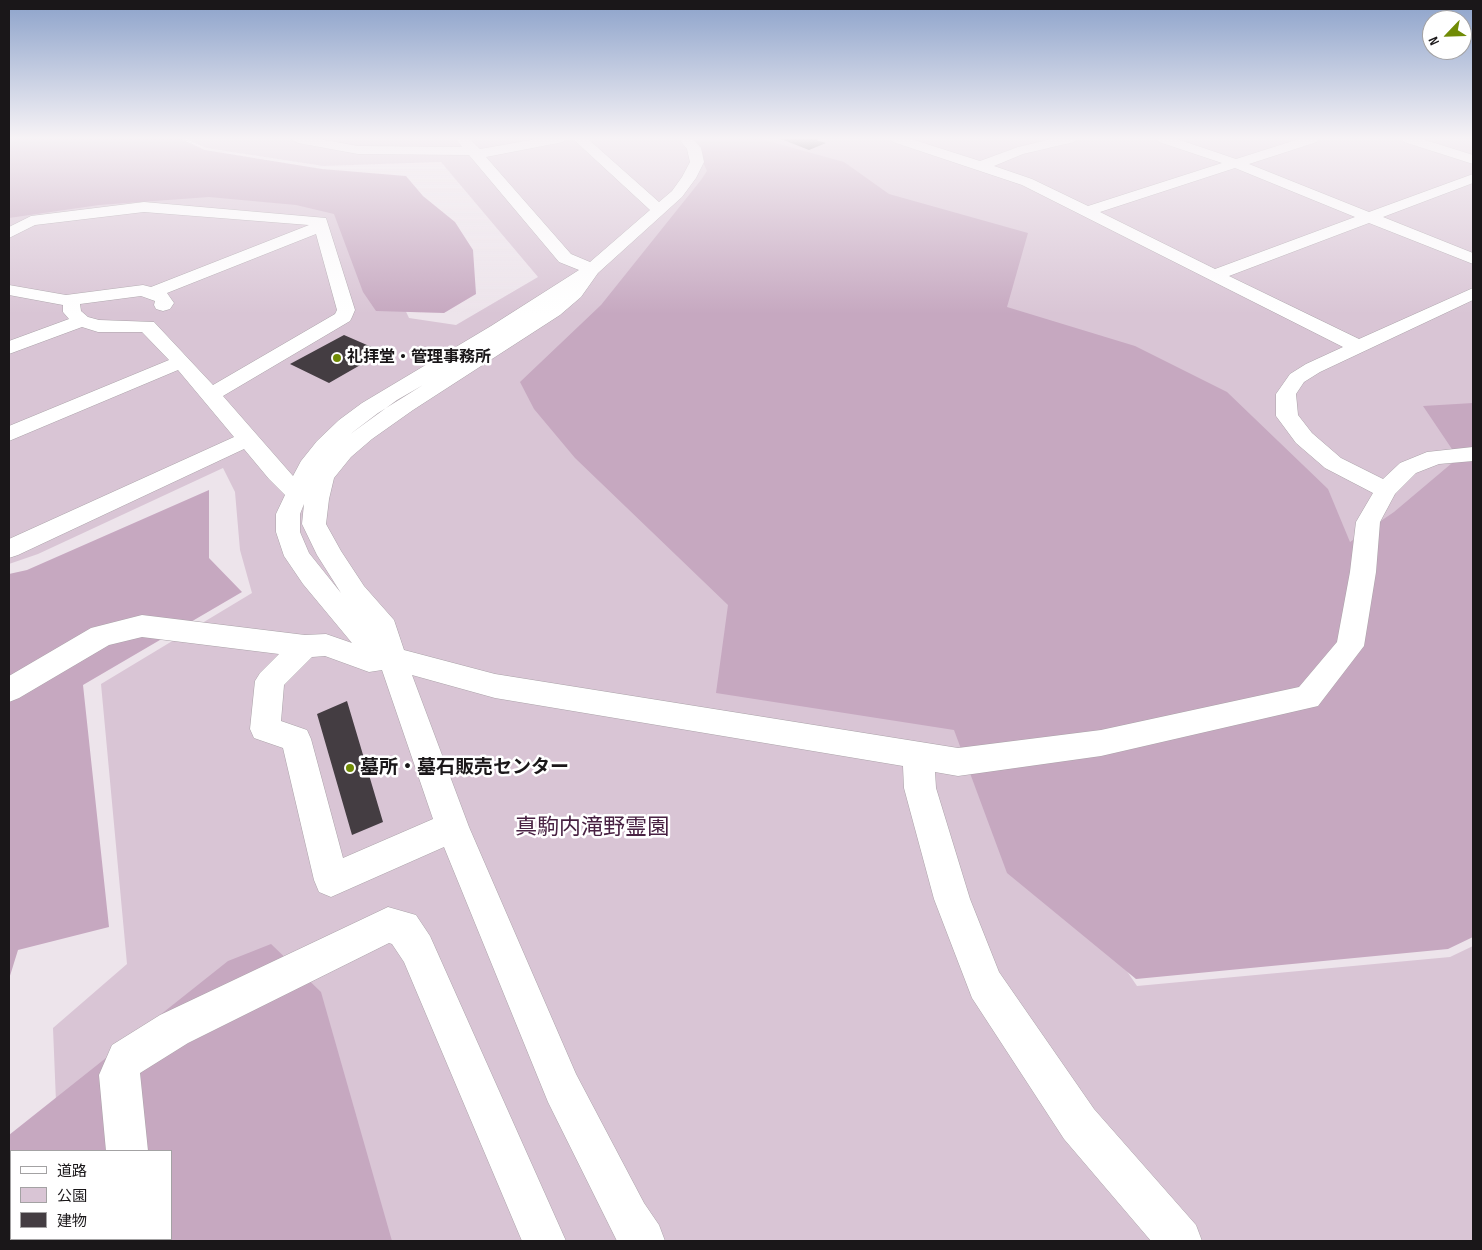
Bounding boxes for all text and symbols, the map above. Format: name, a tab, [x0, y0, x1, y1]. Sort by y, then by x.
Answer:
north arrow	[1422, 10, 1472, 60]
text: N	[1424, 34, 1443, 48]
place label: 礼拝堂・管理事務所	[347, 348, 491, 368]
marker: 礼拝堂・管理事務所	[331, 352, 343, 364]
place label: 墓所・墓石販売センター	[360, 757, 569, 779]
marker: 墓所・墓石販売センター	[344, 762, 356, 774]
park label: 真駒内滝野霊園	[515, 815, 669, 841]
legend	[10, 1150, 172, 1240]
text: 道路	[57, 1162, 87, 1181]
text: 公園	[57, 1187, 87, 1206]
text: 建物	[57, 1212, 87, 1231]

